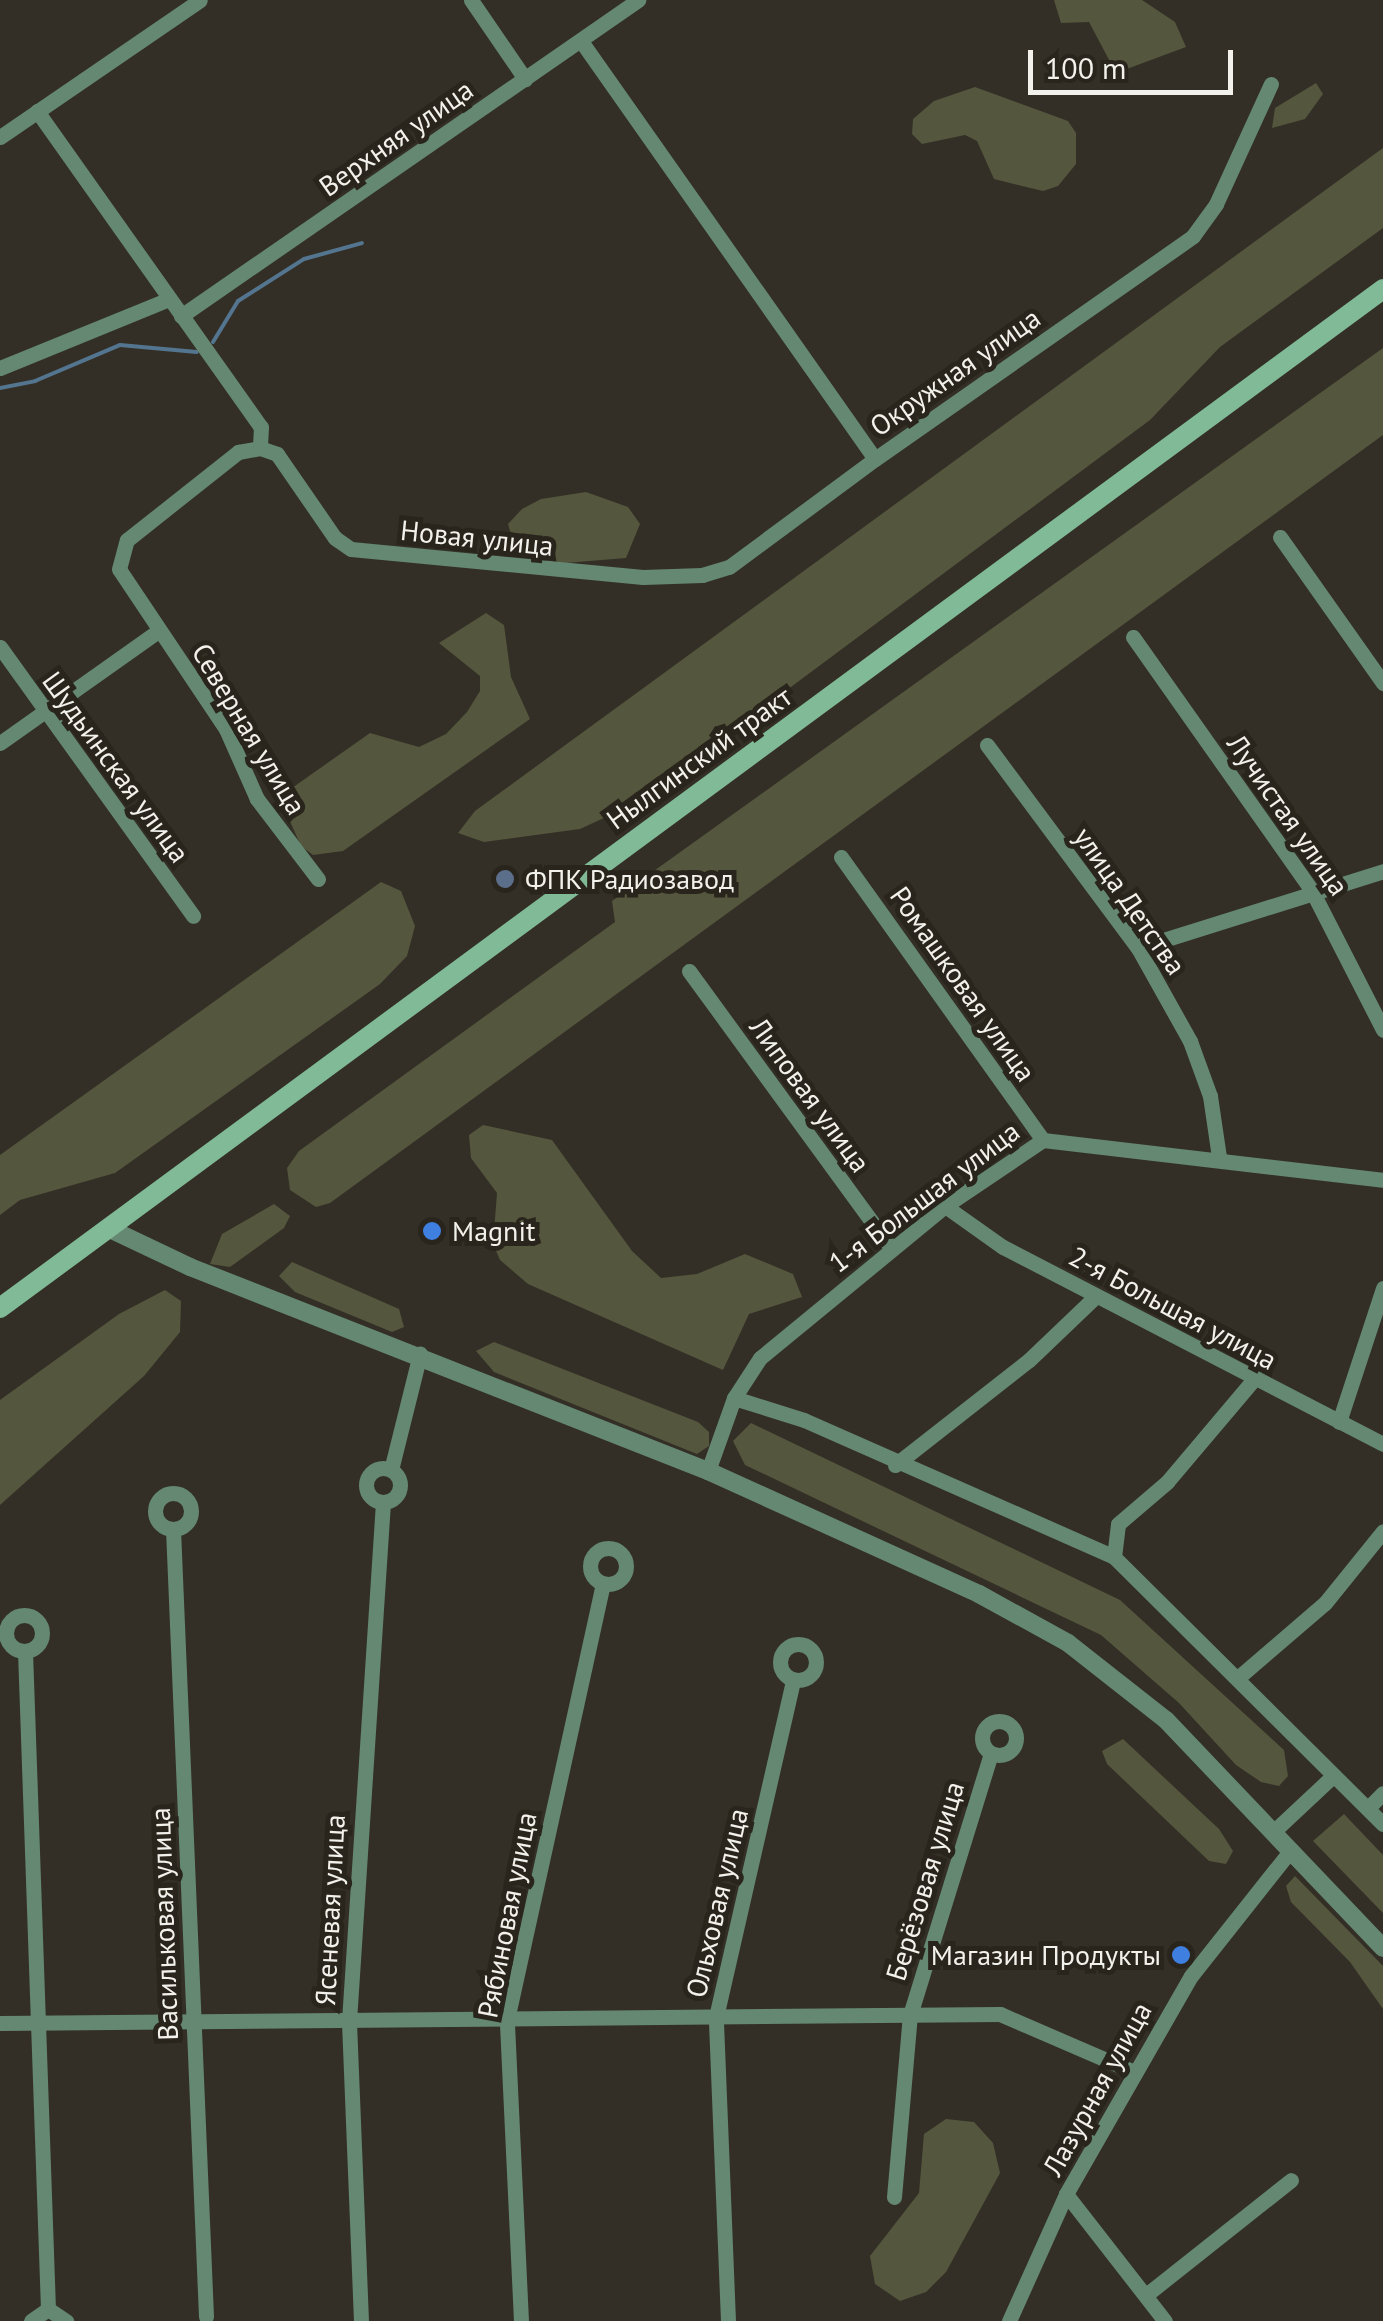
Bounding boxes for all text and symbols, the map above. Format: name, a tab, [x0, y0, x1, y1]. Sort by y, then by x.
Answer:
scale bar	[1033, 30, 1238, 92]
text: 100 m	[1045, 48, 1126, 87]
street label: Верхняя улица	[313, 73, 479, 203]
street label: Окружная улица	[863, 301, 1047, 443]
street label: Новая улица	[399, 513, 555, 563]
street label: Северная улица	[185, 637, 313, 821]
street label: Шудьинская улица	[35, 665, 197, 869]
street label: Нылгинский тракт	[600, 679, 798, 837]
street label: Лучистая улица	[1220, 728, 1356, 902]
street label: улица Детства	[1067, 821, 1193, 981]
place label: ФПК Радиозавод	[525, 862, 734, 896]
marker: ФПК Радиозавод	[494, 868, 516, 890]
street label: Ромашковая улица	[883, 880, 1043, 1088]
street label: Липовая улица	[743, 1011, 877, 1179]
street label: 1-я Большая улица	[822, 1114, 1026, 1280]
place label: Magnit	[452, 1214, 535, 1248]
marker: Magnit	[421, 1220, 443, 1242]
street label: 2-я Большая улица	[1064, 1239, 1282, 1377]
street label: Берёзовая улица	[879, 1777, 971, 1985]
street label: Ольховая улица	[679, 1805, 755, 2001]
street label: Васильковая улица	[143, 1807, 185, 2041]
street label: Рябиновая улица	[471, 1809, 543, 2021]
street label: Ясеневая улица	[308, 1814, 352, 2006]
place label: Магазин Продукты	[931, 1938, 1161, 1972]
marker: Магазин Продукты	[1170, 1944, 1192, 1966]
street label: Лазурная улица	[1036, 1996, 1158, 2182]

